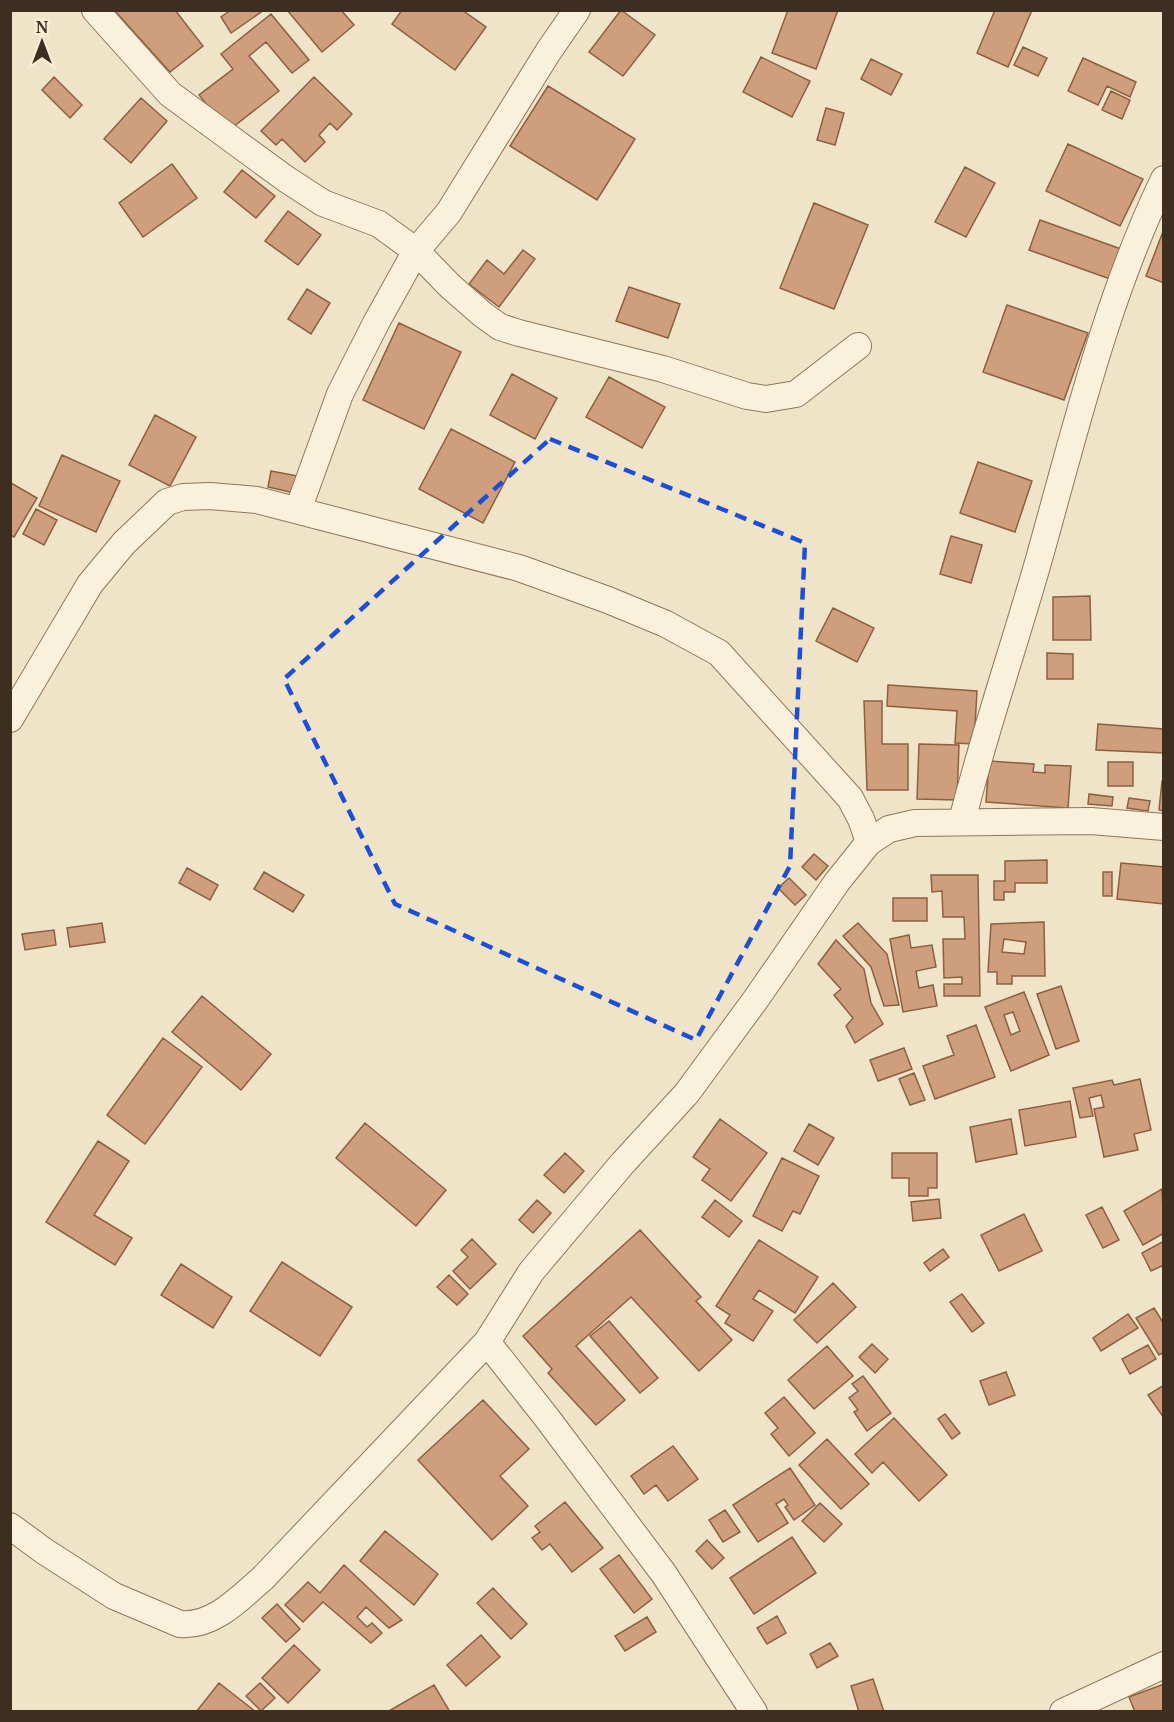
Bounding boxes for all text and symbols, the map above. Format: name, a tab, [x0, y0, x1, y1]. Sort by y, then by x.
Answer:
north arrow	[12, 12, 72, 72]
text: N	[36, 16, 49, 38]

